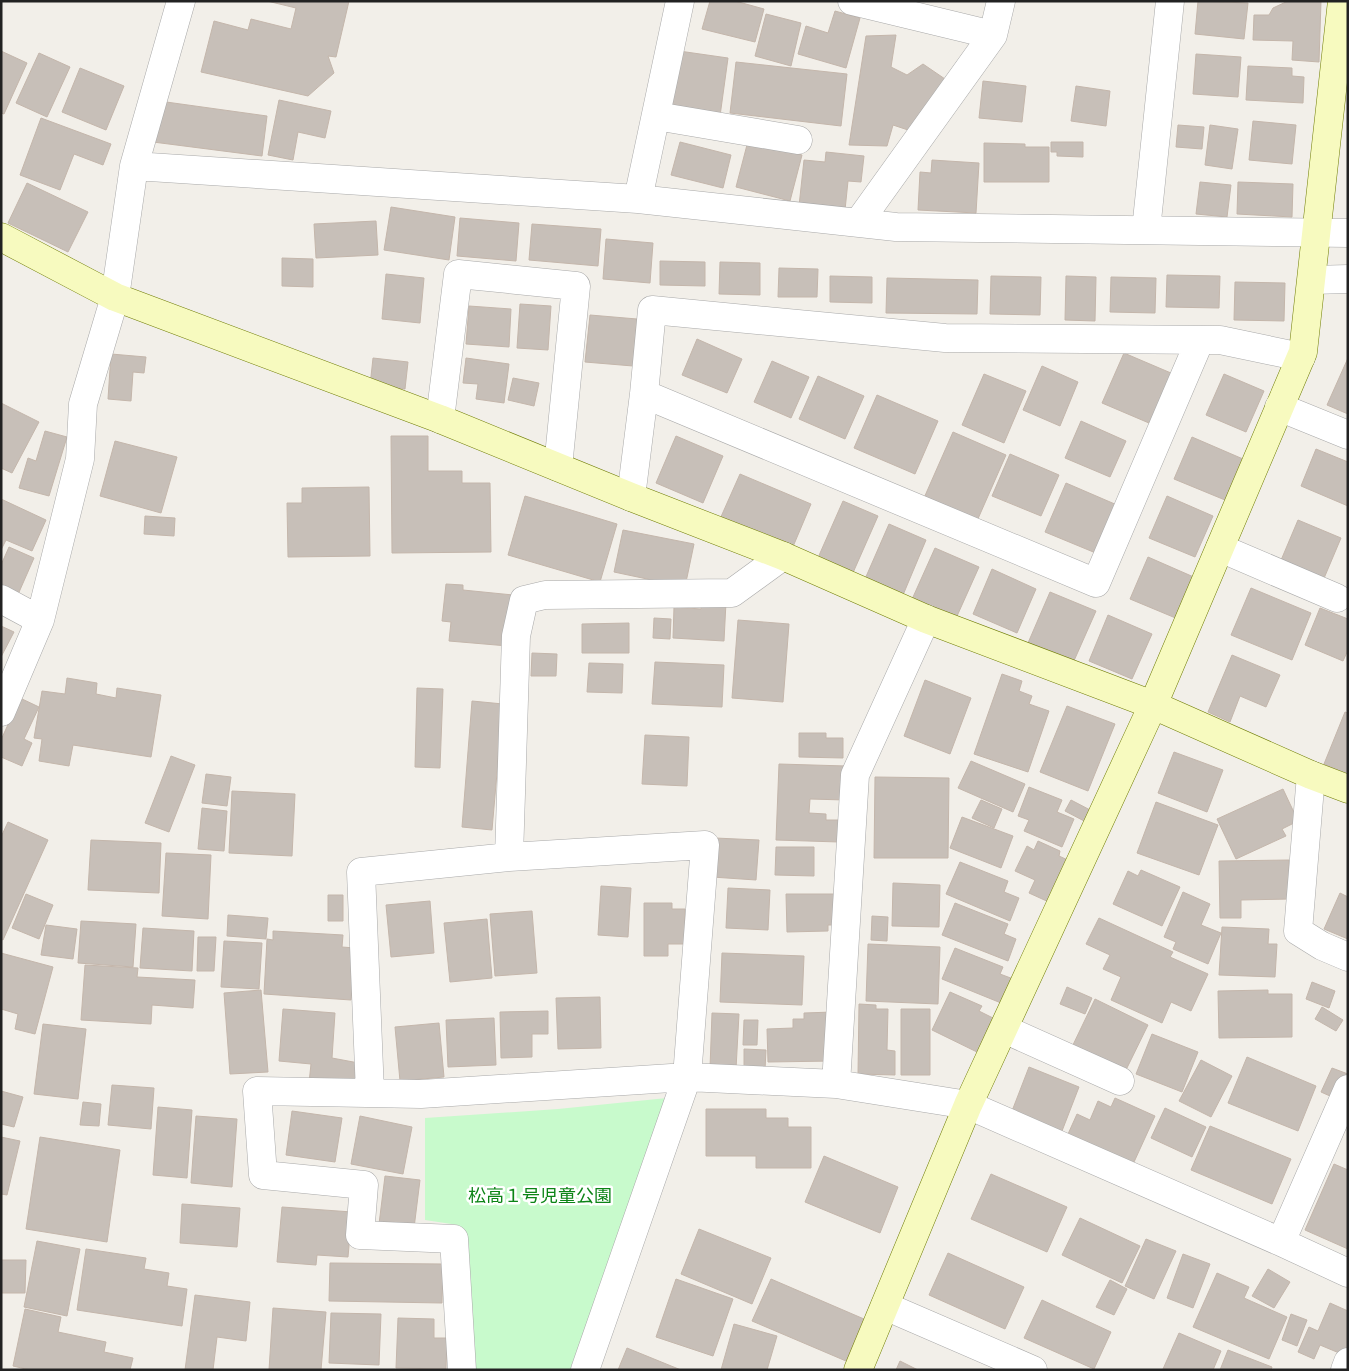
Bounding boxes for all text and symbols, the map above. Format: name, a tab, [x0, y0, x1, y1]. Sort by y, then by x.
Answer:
park label: 松高１号児童公園	[468, 1185, 612, 1207]

